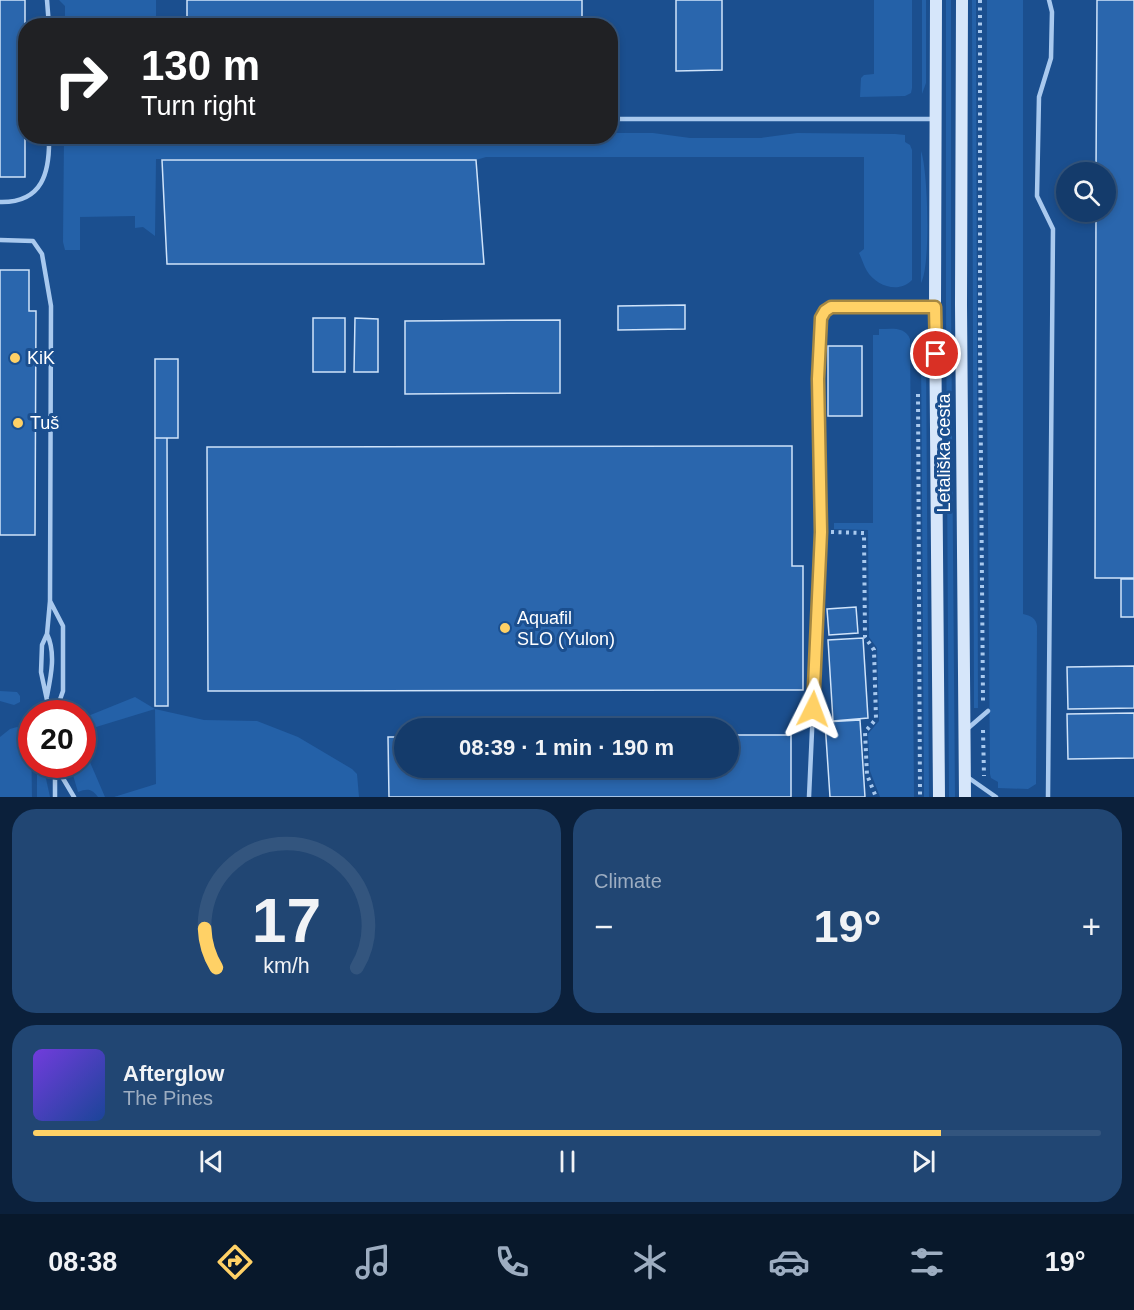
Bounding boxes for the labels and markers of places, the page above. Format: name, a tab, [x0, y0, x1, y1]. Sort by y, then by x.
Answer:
pin	[910, 328, 961, 379]
place label: KiK	[27, 348, 55, 368]
marker: KiK	[8, 351, 22, 365]
place label: Tuš	[30, 413, 59, 433]
marker: Tuš	[11, 416, 25, 430]
place label: Aquafil SLO (Yulon)	[517, 608, 615, 649]
marker: Aquafil SLO (Yulon)	[498, 621, 512, 635]

